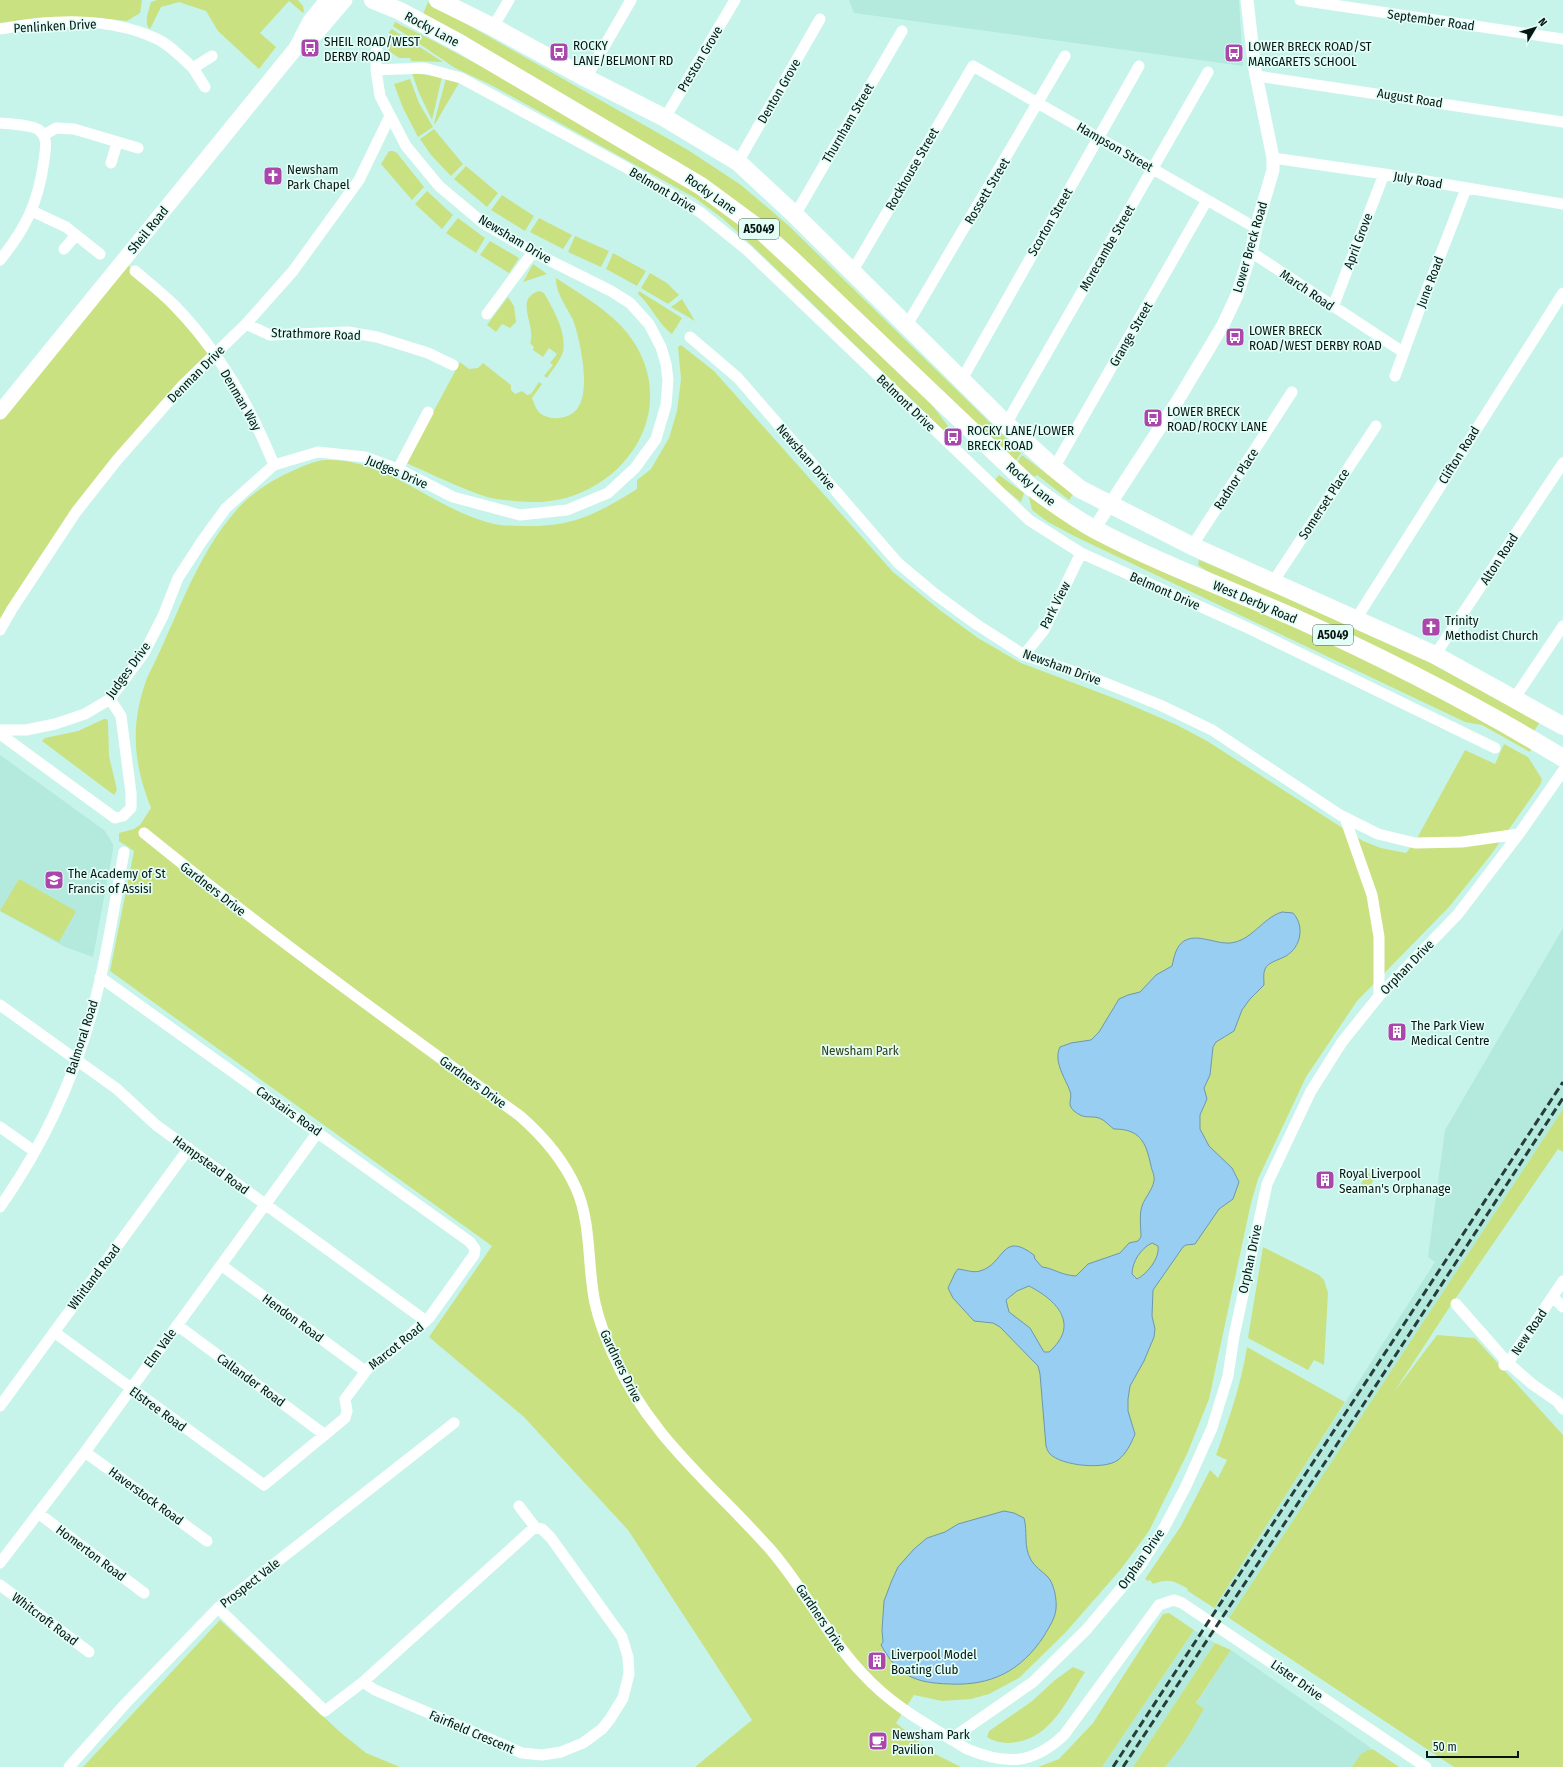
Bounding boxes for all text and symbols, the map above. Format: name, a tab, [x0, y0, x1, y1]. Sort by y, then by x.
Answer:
street label: September Road	[1386, 6, 1476, 34]
street label: Rocky Lane	[402, 8, 462, 50]
north arrow	[1515, 8, 1555, 48]
street label: Penlinken Drive	[13, 16, 97, 36]
text: N	[1535, 16, 1550, 29]
street label: Preston Grove	[674, 23, 726, 95]
place label: SHEIL ROAD/WEST DERBY ROAD	[324, 34, 420, 64]
bus stop icon: SHEIL ROAD/WEST DERBY ROAD	[299, 37, 321, 59]
place label: ROCKY LANE/BELMONT RD	[573, 38, 673, 68]
place label: LOWER BRECK ROAD/ST MARGARETS SCHOOL	[1248, 39, 1372, 69]
bus stop icon: ROCKY LANE/BELMONT RD	[548, 41, 570, 63]
bus stop icon: LOWER BRECK ROAD/ST MARGARETS SCHOOL	[1223, 42, 1245, 64]
street label: Denton Grove	[754, 56, 804, 126]
street label: Thurnham Street	[819, 80, 877, 165]
street label: August Road	[1376, 85, 1444, 111]
street label: Hampson Street	[1074, 119, 1156, 175]
street label: Rockhouse Street	[882, 124, 942, 213]
street label: Rossett Street	[961, 155, 1013, 227]
place label: Newsham Park Chapel	[287, 162, 350, 192]
street label: Belmont Drive	[627, 164, 699, 216]
church icon: Newsham Park Chapel	[262, 165, 284, 187]
street label: July Road	[1392, 168, 1444, 192]
street label: Rocky Lane	[682, 171, 740, 217]
street label: Scorton Street	[1025, 185, 1076, 259]
street label: Lower Breck Road	[1230, 200, 1270, 294]
street label: Morecambe Street	[1076, 202, 1138, 294]
street label: Sheil Road	[124, 203, 172, 257]
street label: Newsham Drive	[476, 211, 554, 267]
street label: April Grove	[1340, 211, 1376, 271]
road number: A5049	[739, 219, 779, 239]
street label: June Road	[1413, 254, 1447, 310]
street label: March Road	[1277, 266, 1337, 314]
street label: Grange Street	[1106, 298, 1156, 369]
place label: LOWER BRECK ROAD/WEST DERBY ROAD	[1249, 323, 1382, 353]
street label: Strathmore Road	[271, 325, 361, 343]
bus stop icon: LOWER BRECK ROAD/WEST DERBY ROAD	[1224, 326, 1246, 348]
street label: Denman Drive	[164, 342, 228, 406]
street label: Denman Way	[217, 367, 265, 434]
street label: Belmont Drive	[874, 371, 938, 435]
place label: LOWER BRECK ROAD/ROCKY LANE	[1167, 404, 1267, 434]
bus stop icon: LOWER BRECK ROAD/ROCKY LANE	[1142, 407, 1164, 429]
street label: Newsham Drive	[773, 421, 839, 493]
place label: ROCKY LANE/LOWER BRECK ROAD	[967, 423, 1074, 453]
street label: Clifton Road	[1435, 423, 1483, 487]
bus stop icon: ROCKY LANE/LOWER BRECK ROAD	[942, 426, 964, 448]
street label: Radnor Place	[1211, 446, 1261, 512]
street label: Judges Drive	[364, 452, 430, 492]
street label: Rocky Lane	[1003, 459, 1059, 509]
street label: Somerset Place	[1296, 466, 1352, 542]
street label: Alton Road	[1477, 531, 1521, 587]
street label: Belmont Drive	[1127, 569, 1203, 613]
street label: West Derby Road	[1211, 577, 1299, 627]
street label: Park View	[1037, 578, 1073, 631]
place label: Trinity Methodist Church	[1445, 613, 1538, 643]
church icon: Trinity Methodist Church	[1420, 616, 1442, 638]
road number: A5049	[1313, 625, 1353, 645]
street label: Judges Drive	[103, 639, 153, 701]
street label: Newsham Drive	[1021, 646, 1103, 688]
street label: Gardners Drive	[177, 859, 249, 919]
place label: The Academy of St Francis of Assisi	[68, 866, 166, 896]
school or university icon: The Academy of St Francis of Assisi	[43, 869, 65, 891]
street label: Orphan Drive	[1377, 937, 1437, 997]
street label: Balmoral Road	[63, 998, 101, 1076]
place label: The Park View Medical Centre	[1411, 1018, 1490, 1048]
building icon: The Park View Medical Centre	[1386, 1021, 1408, 1043]
park label: Newsham Park	[821, 1043, 900, 1058]
street label: Gardners Drive	[437, 1053, 509, 1111]
street label: Carstairs Road	[253, 1083, 325, 1139]
street label: Hampstead Road	[170, 1132, 252, 1198]
place label: Royal Liverpool Seaman's Orphanage	[1339, 1166, 1451, 1196]
building icon: Royal Liverpool Seaman's Orphanage	[1314, 1169, 1336, 1191]
street label: Orphan Drive	[1235, 1223, 1265, 1295]
street label: Whitland Road	[65, 1242, 123, 1312]
street label: Hendon Road	[260, 1291, 326, 1345]
street label: New Road	[1508, 1306, 1550, 1358]
street label: Marcot Road	[366, 1319, 426, 1373]
street label: Elm Vale	[141, 1326, 179, 1370]
street label: Gardners Drive	[597, 1327, 645, 1405]
street label: Callander Road	[214, 1350, 288, 1410]
street label: Elstree Road	[127, 1383, 189, 1435]
street label: Haverstock Road	[106, 1464, 186, 1528]
street label: Homerton Road	[53, 1522, 129, 1584]
street label: Orphan Drive	[1115, 1526, 1167, 1592]
street label: Prospect Vale	[217, 1555, 283, 1611]
street label: Gardners Drive	[793, 1581, 849, 1655]
street label: Whitcroft Road	[9, 1589, 81, 1649]
place label: Liverpool Model Boating Club	[891, 1647, 977, 1677]
building icon: Liverpool Model Boating Club	[866, 1650, 888, 1672]
street label: Lister Drive	[1268, 1657, 1326, 1703]
street label: Fairfield Crescent	[427, 1707, 518, 1757]
place label: Newsham Park Pavilion	[892, 1727, 971, 1757]
cafe icon: Newsham Park Pavilion	[867, 1730, 889, 1752]
scale bar	[1427, 1733, 1518, 1759]
text: 50 m	[1433, 1740, 1457, 1754]

